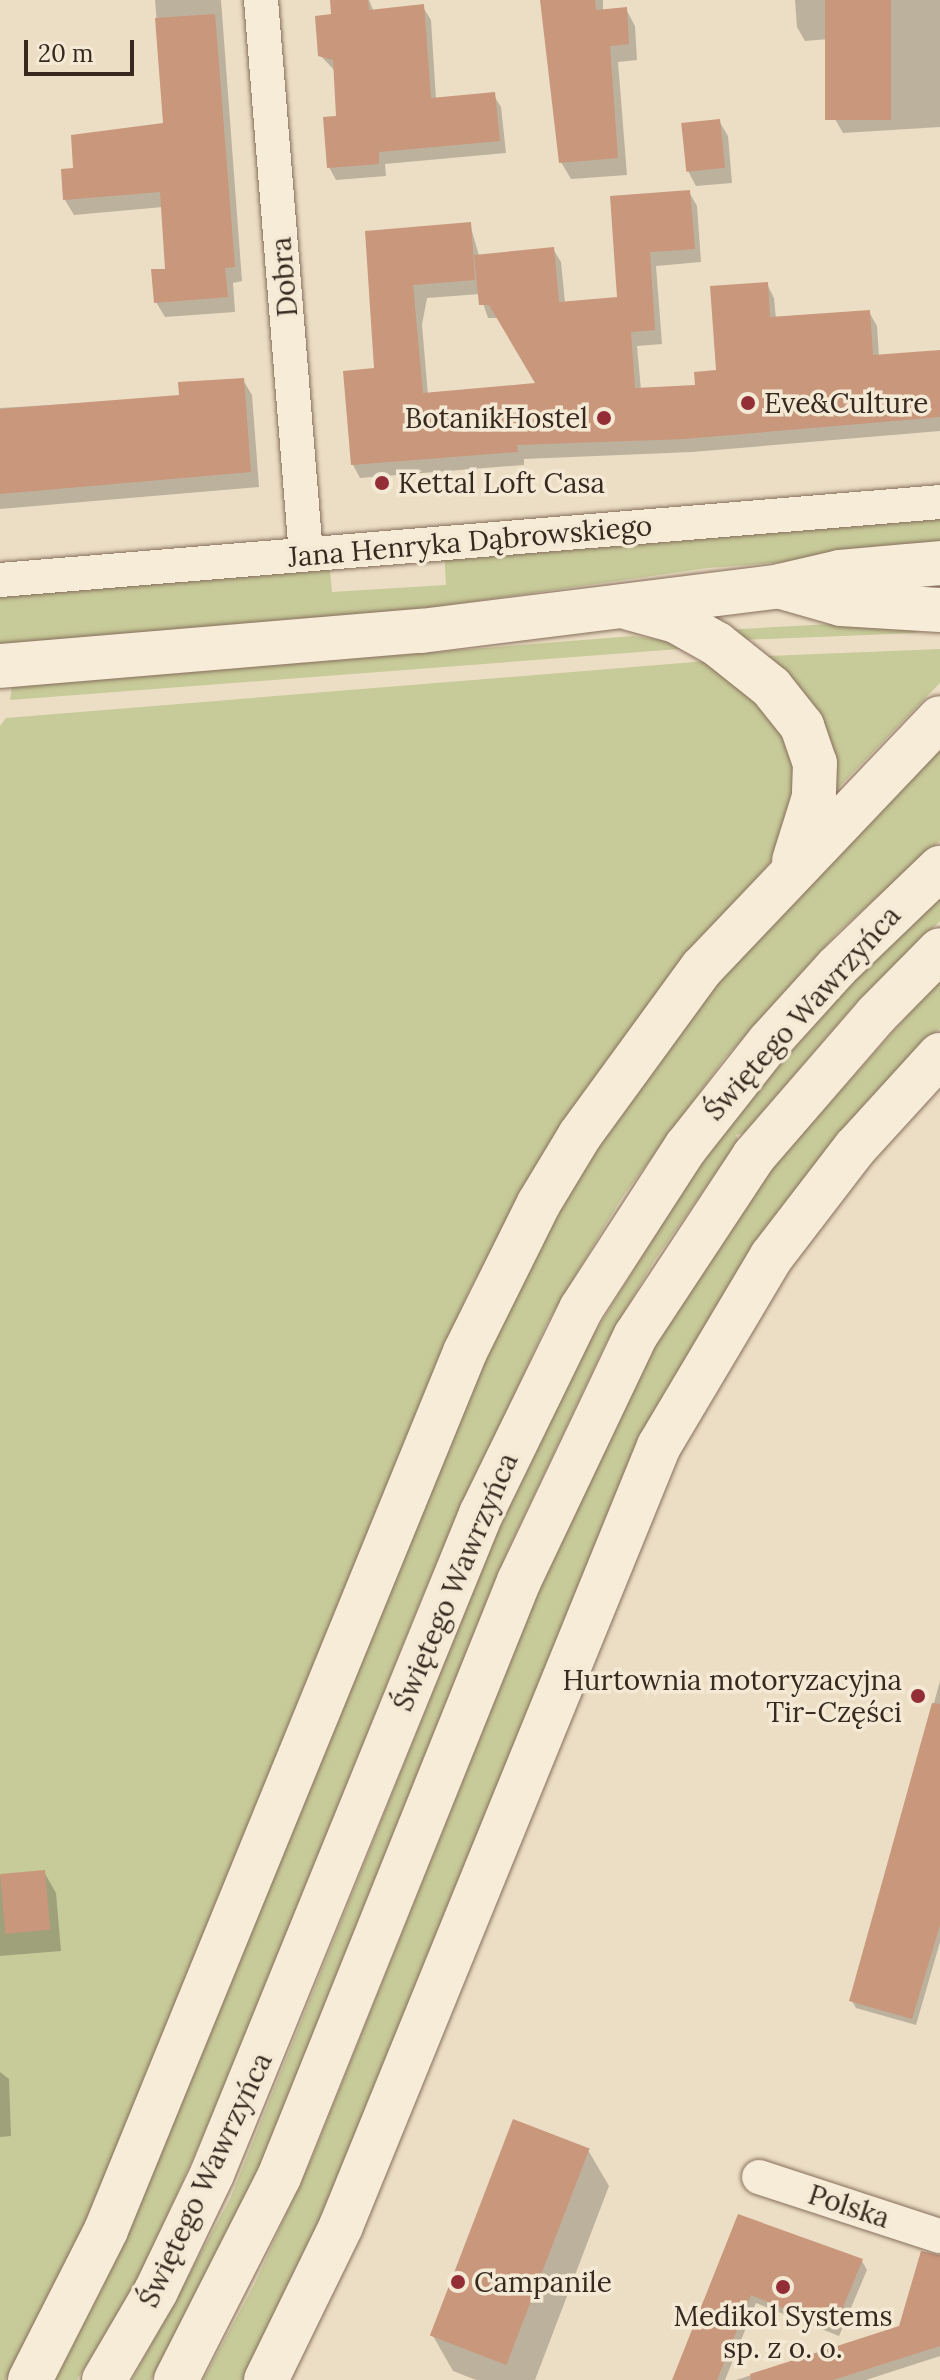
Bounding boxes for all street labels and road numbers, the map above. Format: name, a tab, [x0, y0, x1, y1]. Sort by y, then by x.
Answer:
street label: Dobra	[264, 236, 304, 318]
street label: Jana Henryka Dąbrowskiego	[287, 508, 653, 574]
street label: Świętego Wawrzyńca	[697, 899, 907, 1127]
street label: Świętego Wawrzyńca	[385, 1448, 525, 1716]
street label: Świętego Wawrzyńca	[131, 2047, 279, 2313]
street label: Polska	[804, 2177, 894, 2235]

